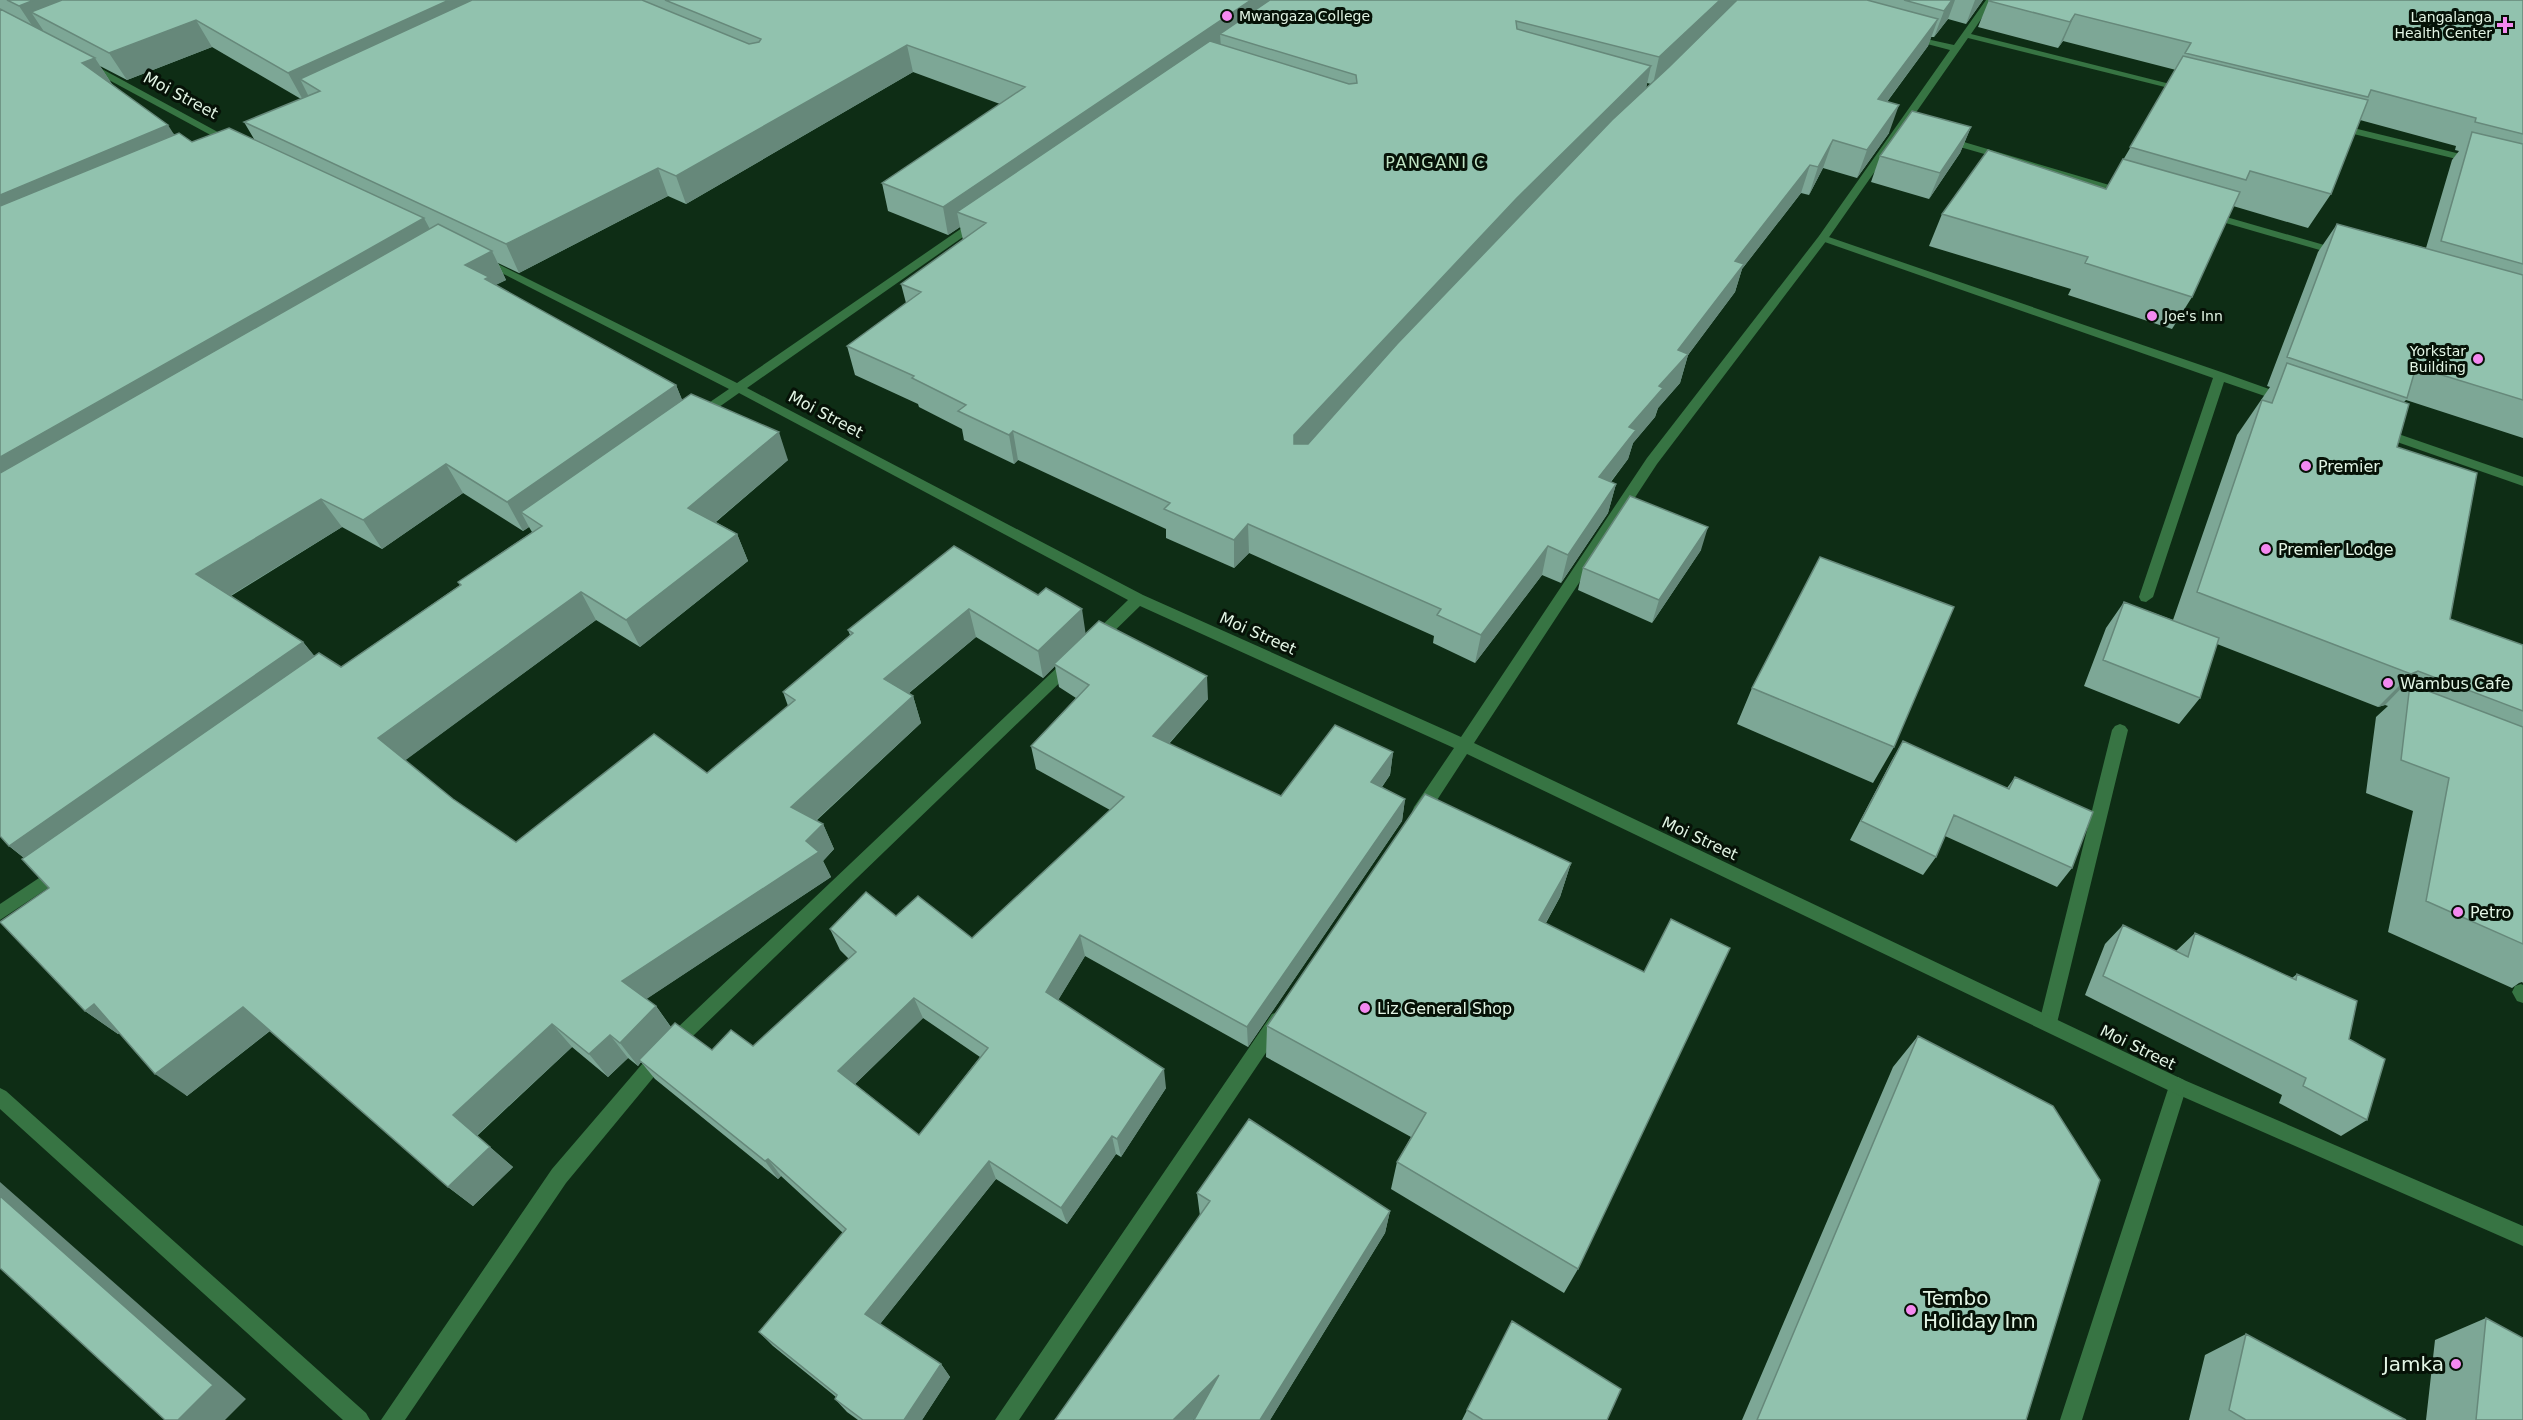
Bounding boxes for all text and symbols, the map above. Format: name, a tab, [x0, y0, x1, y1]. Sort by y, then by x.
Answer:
place label: Mwangaza College	[1239, 8, 1370, 24]
marker: Mwangaza College	[1220, 9, 1234, 23]
place label: Langalanga Health Center	[2394, 9, 2492, 41]
marker: Langalanga Health Center	[2496, 16, 2514, 34]
street label: Moi Street	[140, 68, 221, 123]
district label: PANGANI C	[1385, 153, 1487, 172]
place label: Joe's Inn	[2163, 308, 2223, 324]
marker: Joe's Inn	[2145, 309, 2159, 323]
place label: Yorkstar Building	[2409, 343, 2466, 375]
marker: Yorkstar Building	[2471, 352, 2485, 366]
street label: Moi Street	[785, 387, 866, 442]
place label: Premier	[2318, 457, 2380, 476]
marker: Premier	[2299, 459, 2313, 473]
place label: Premier Lodge	[2278, 540, 2394, 559]
marker: Premier Lodge	[2259, 542, 2273, 556]
street label: Moi Street	[1217, 608, 1299, 659]
place label: Wambus Cafe	[2400, 674, 2510, 693]
marker: Wambus Cafe	[2381, 676, 2395, 690]
street label: Moi Street	[1659, 813, 1741, 864]
place label: Petro	[2470, 903, 2511, 922]
marker: Petro	[2451, 905, 2465, 919]
place label: Liz General Shop	[1377, 999, 1512, 1018]
marker: Liz General Shop	[1358, 1001, 1372, 1015]
street label: Moi Street	[2097, 1021, 2179, 1074]
place label: Tembo Holiday Inn	[1922, 1286, 2036, 1333]
marker: Tembo Holiday Inn	[1904, 1303, 1918, 1317]
place label: Jamka	[2381, 1352, 2444, 1376]
marker: Jamka	[2449, 1357, 2463, 1371]

